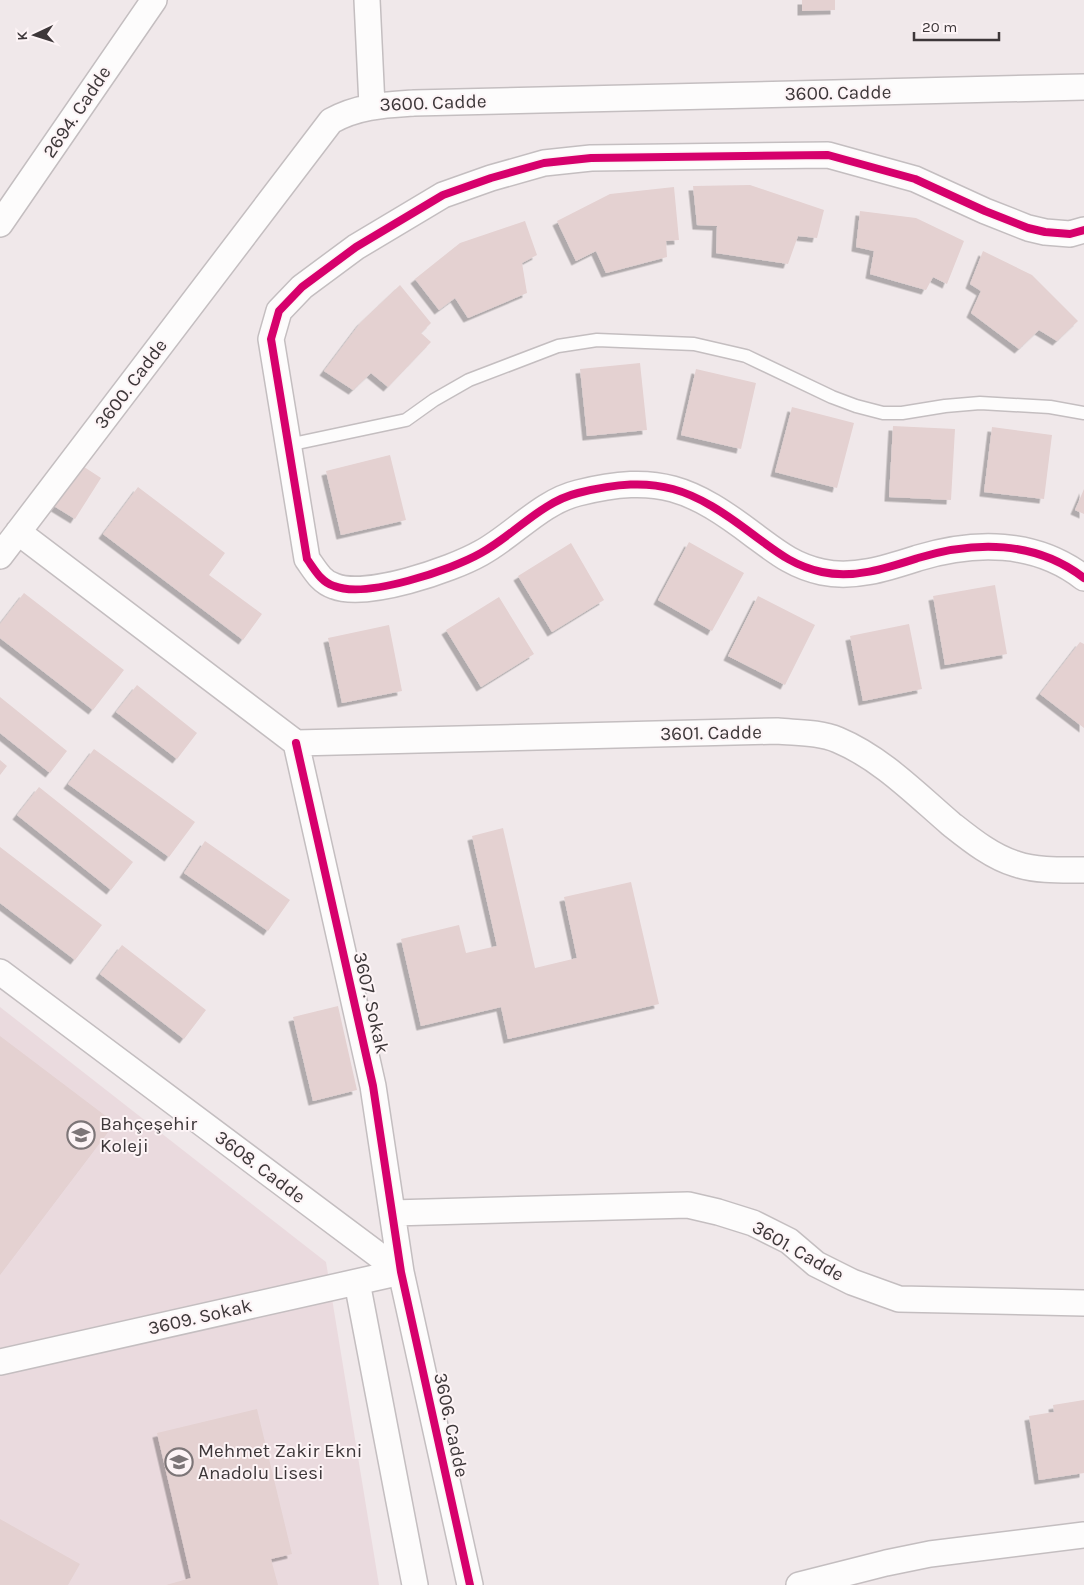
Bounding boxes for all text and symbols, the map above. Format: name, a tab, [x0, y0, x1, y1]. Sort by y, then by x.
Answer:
north arrow	[10, 10, 60, 60]
scale bar	[914, 10, 999, 42]
text: 20 m	[922, 18, 957, 36]
text: K	[14, 30, 31, 41]
street label: 2694. Cadde	[38, 62, 116, 162]
street label: 3600. Cadde	[784, 81, 892, 105]
street label: 3600. Cadde	[379, 90, 487, 116]
street label: 3600. Cadde	[90, 335, 172, 433]
street label: 3601. Cadde	[660, 721, 762, 745]
street label: 3607. Sokak	[349, 950, 393, 1056]
place label: Bahçeşehir Koleji	[100, 1113, 197, 1157]
school or university icon: Bahçeşehir Koleji	[66, 1120, 96, 1150]
street label: 3608. Cadde	[211, 1126, 309, 1208]
street label: 3601. Cadde	[748, 1216, 848, 1286]
street label: 3609. Sokak	[146, 1294, 254, 1340]
street label: 3606. Cadde	[429, 1371, 473, 1479]
place label: Mehmet Zakir Ekni Anadolu Lisesi	[198, 1440, 362, 1484]
school or university icon: Mehmet Zakir Ekni Anadolu Lisesi	[164, 1447, 194, 1477]

